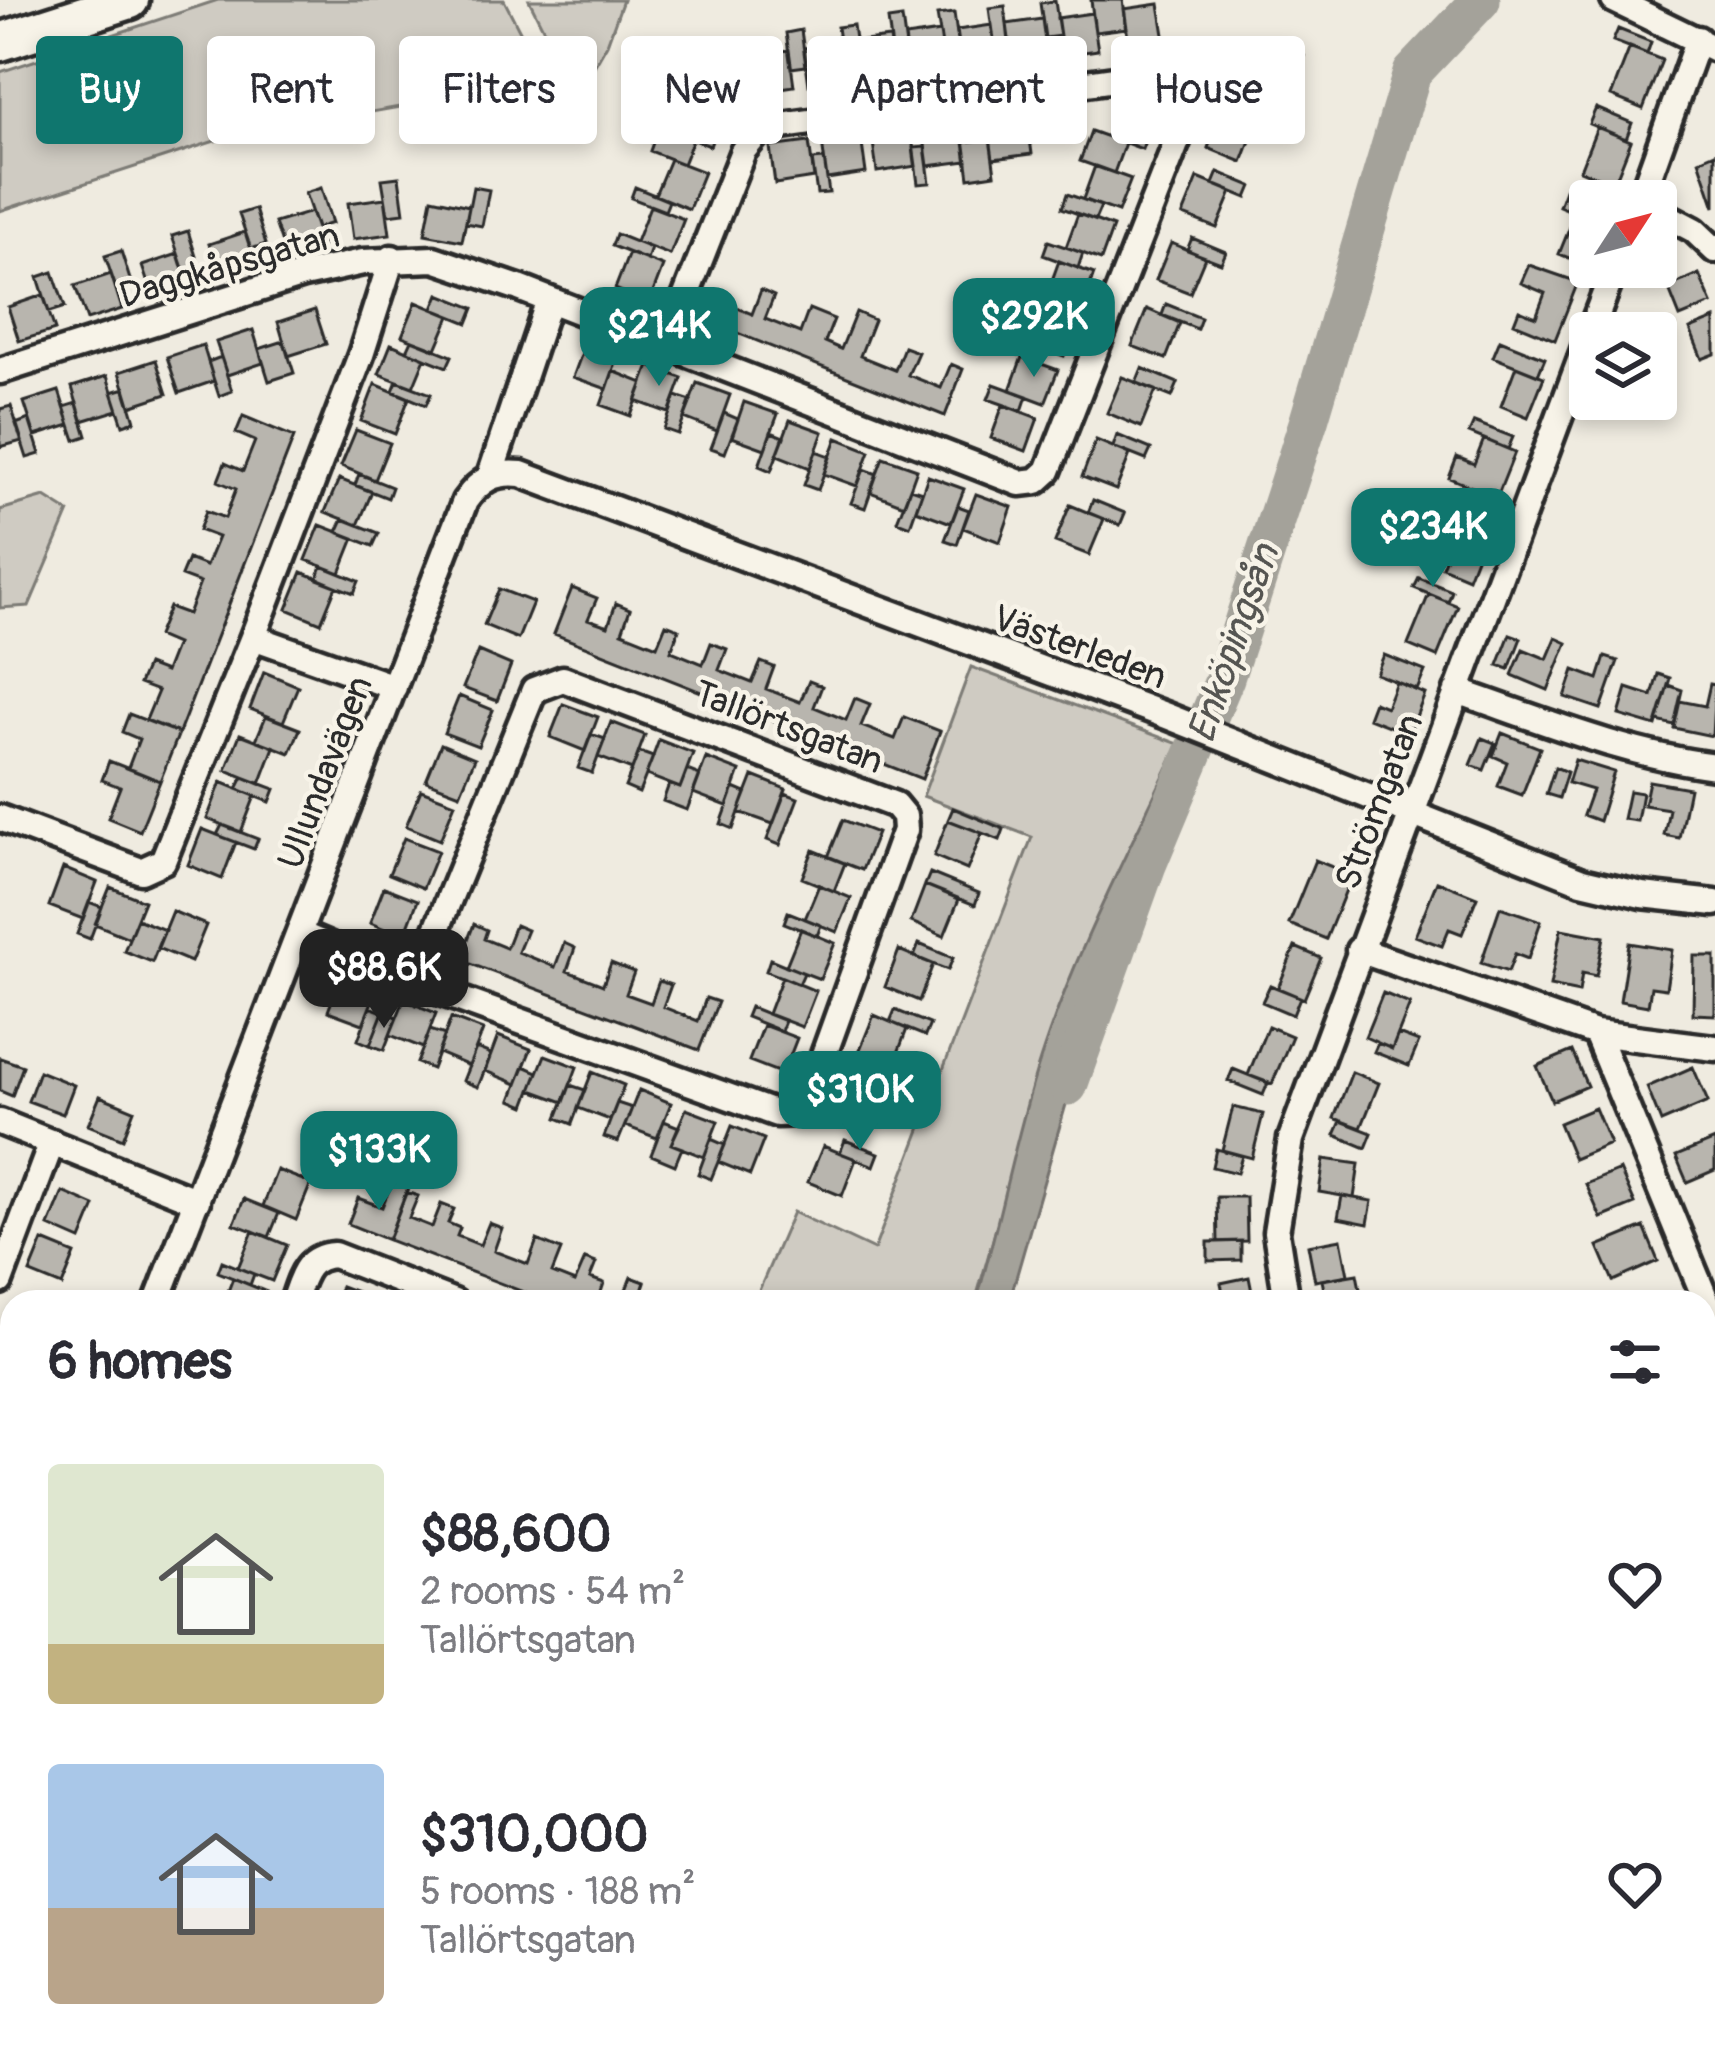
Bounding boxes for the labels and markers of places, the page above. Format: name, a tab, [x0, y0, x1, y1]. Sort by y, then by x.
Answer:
pin: $292K	[950, 278, 1118, 380]
pin: $214K	[575, 287, 743, 389]
pin: $234K	[1349, 488, 1517, 590]
pin: $88.6K	[286, 929, 482, 1031]
pin: $310K	[776, 1051, 944, 1153]
pin: $133K	[295, 1111, 463, 1213]

